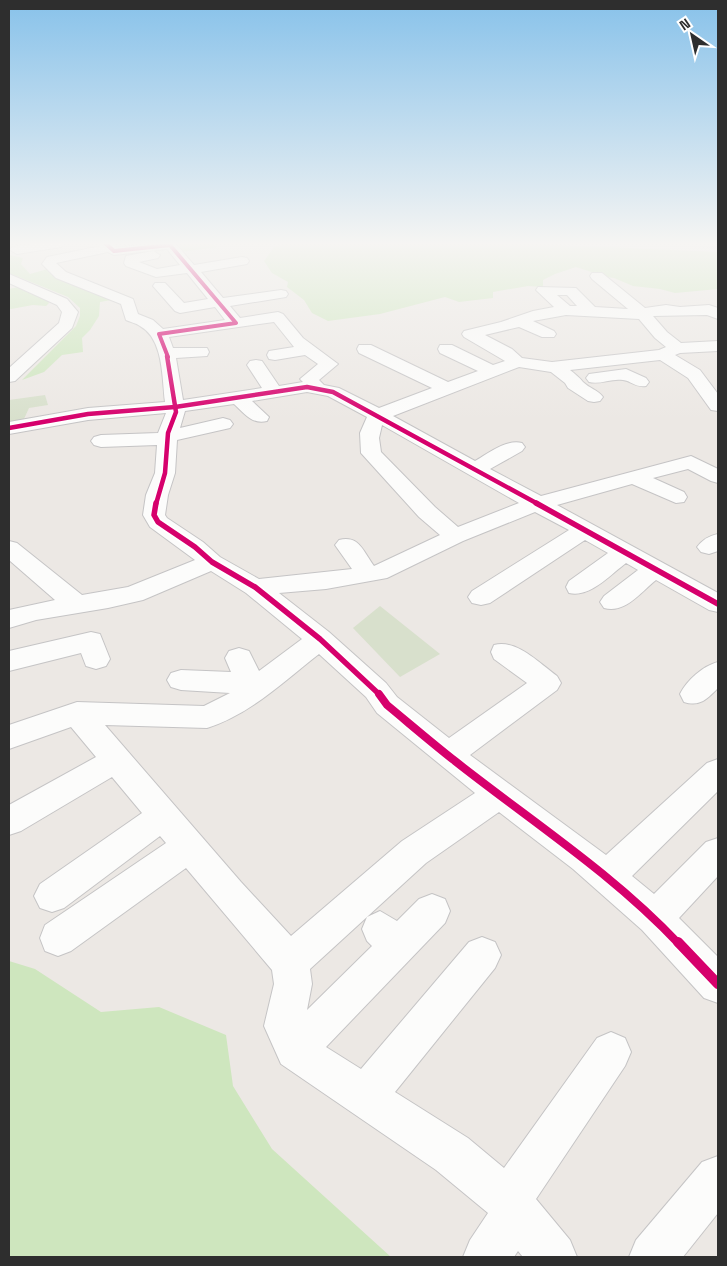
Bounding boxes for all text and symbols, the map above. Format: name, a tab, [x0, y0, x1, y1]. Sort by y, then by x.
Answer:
north arrow	[667, 10, 717, 60]
text: N	[676, 14, 694, 34]

